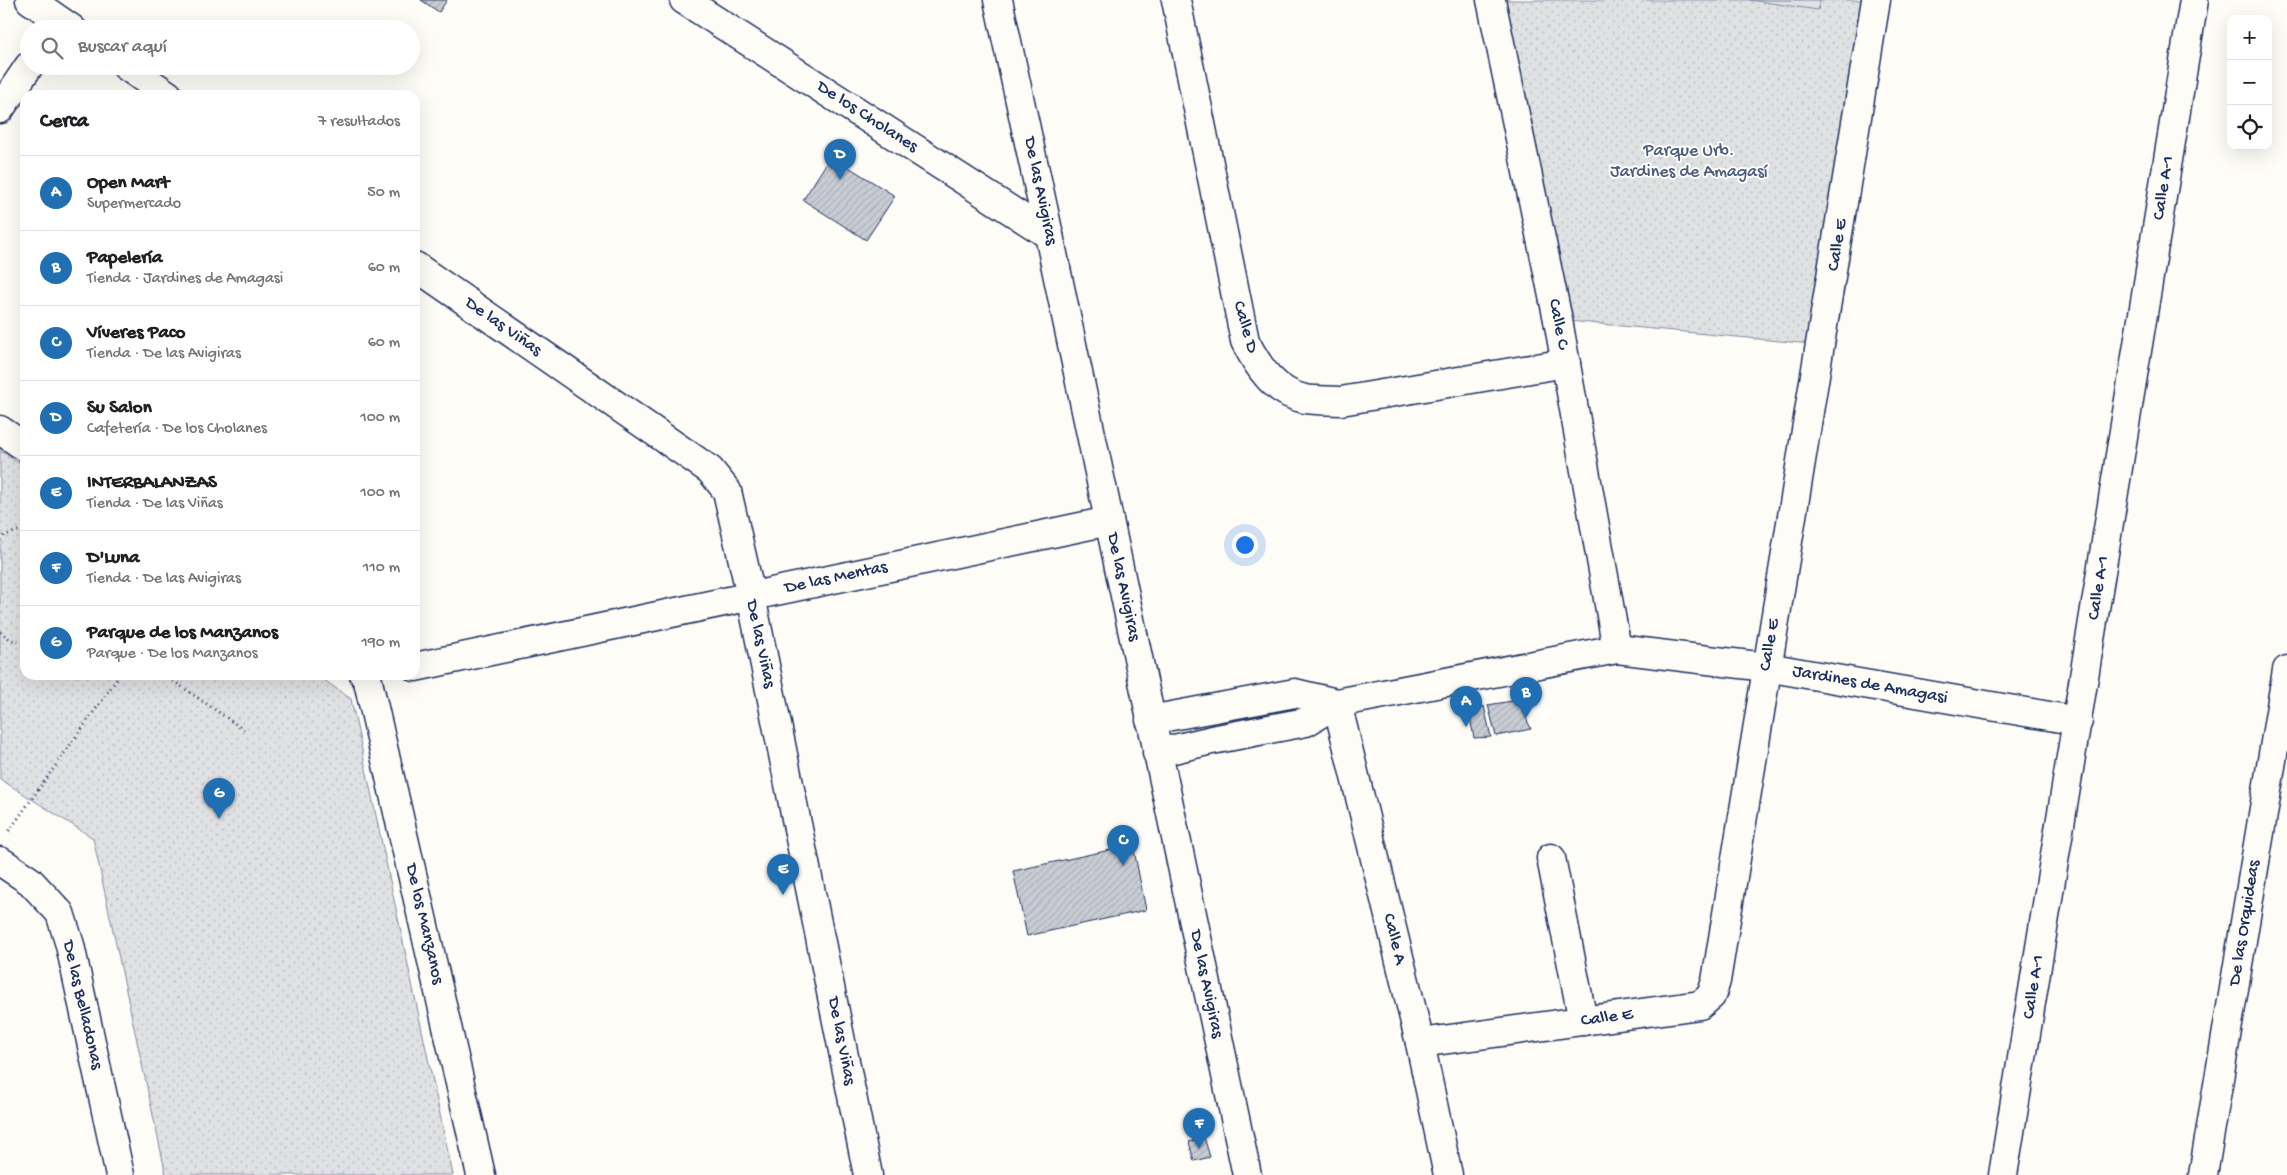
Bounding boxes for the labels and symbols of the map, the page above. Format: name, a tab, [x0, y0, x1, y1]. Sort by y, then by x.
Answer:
street label: De los Cholanes	[812, 76, 922, 158]
street label: De las Avigiras	[1018, 134, 1062, 248]
pin: D	[824, 139, 856, 180]
park label: Parque Urb. Jardines de Amagasí	[1610, 141, 1769, 183]
street label: Calle A-1	[2149, 154, 2179, 222]
street label: Calle E	[1824, 217, 1853, 273]
street label: De las Viñas	[460, 292, 547, 362]
street label: Calle C	[1543, 297, 1573, 352]
street label: Calle D	[1228, 299, 1262, 356]
street label: De las Avigiras	[1101, 530, 1145, 644]
your location	[1232, 532, 1258, 558]
street label: Calle A-1	[2084, 554, 2114, 622]
street label: De las Mentas	[782, 557, 891, 599]
street label: De las Viñas	[740, 597, 780, 691]
street label: Calle E	[1755, 617, 1785, 673]
street label: Jardines de Amagasi	[1791, 661, 1949, 709]
pin: B	[1510, 677, 1542, 718]
pin: A	[1450, 686, 1482, 727]
pin: G	[203, 778, 235, 819]
pin: C	[1107, 825, 1139, 866]
pin: E	[767, 854, 799, 895]
street label: De las Orquideas	[2225, 857, 2266, 988]
street label: De los Manzanos	[400, 861, 448, 988]
street label: Calle A	[1378, 911, 1411, 968]
street label: De las Avigiras	[1184, 927, 1228, 1041]
street label: De las Belladonas	[57, 938, 107, 1073]
street label: Calle A-1	[2019, 953, 2049, 1021]
street label: De las Viñas	[822, 994, 860, 1088]
street label: Calle E	[1580, 1004, 1635, 1032]
pin: F	[1183, 1108, 1215, 1149]

